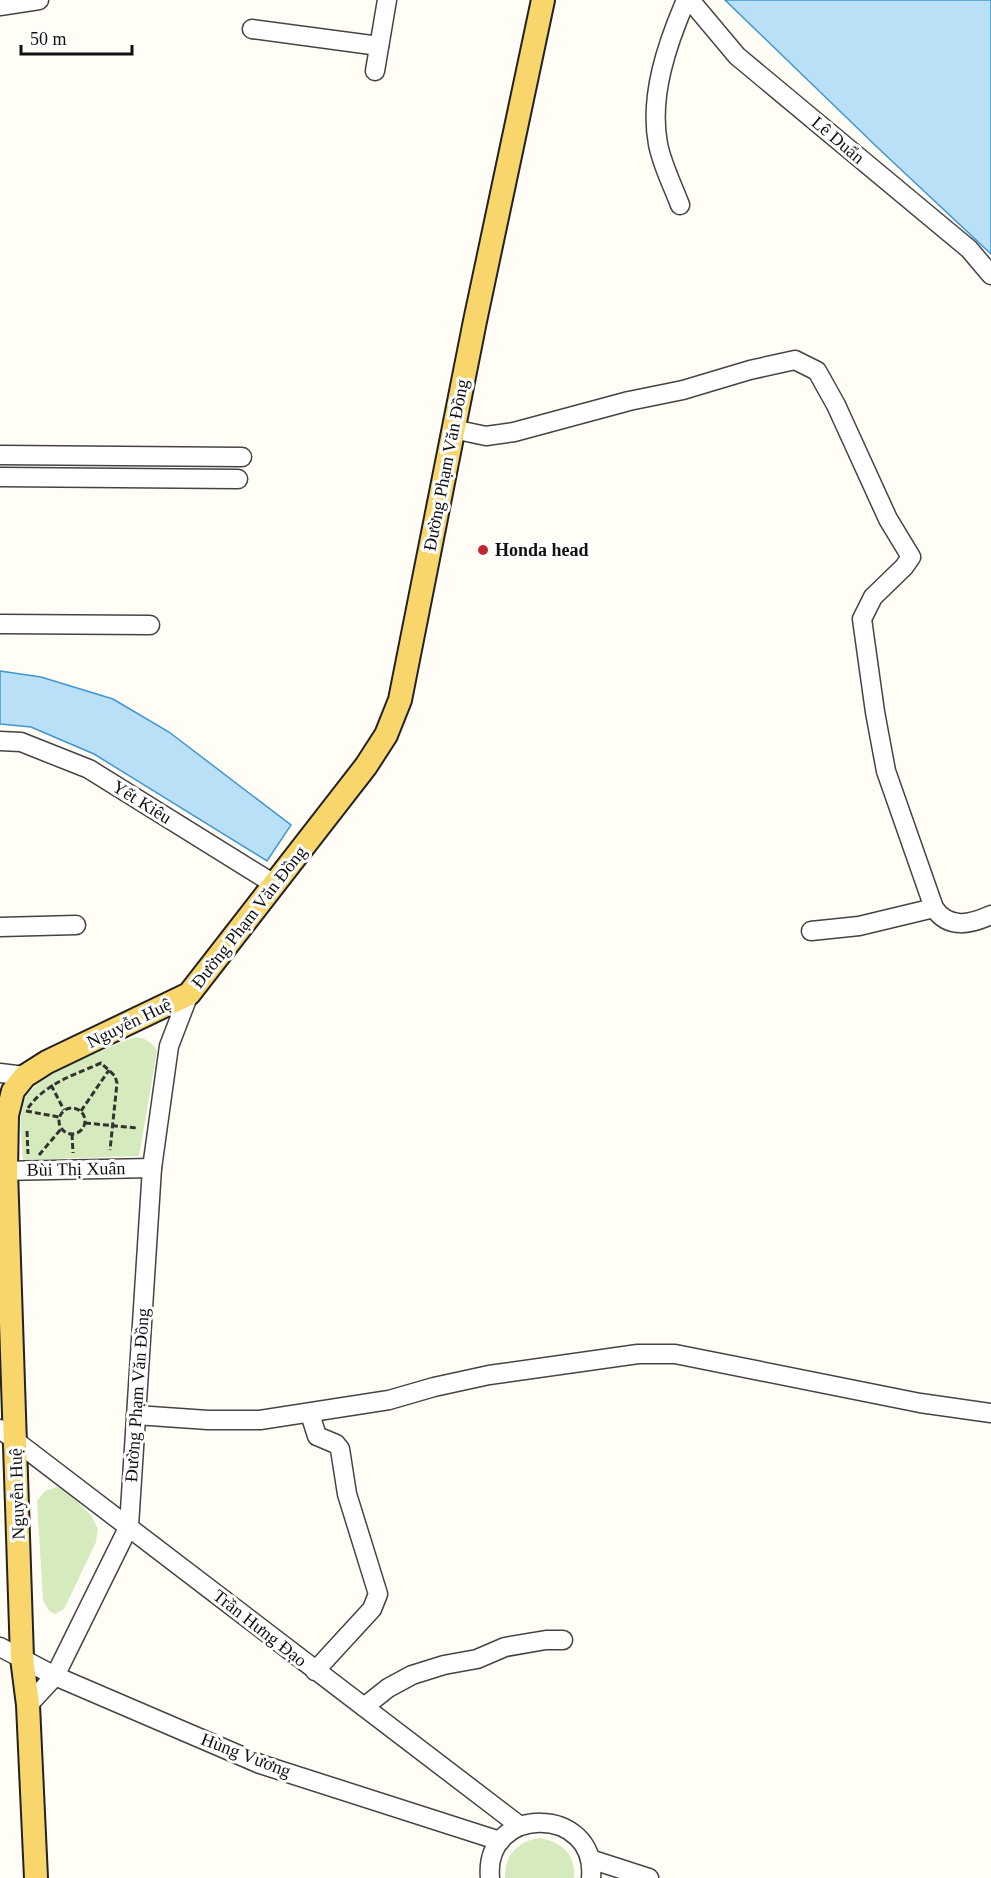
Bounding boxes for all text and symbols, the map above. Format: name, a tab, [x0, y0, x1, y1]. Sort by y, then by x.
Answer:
scale bar	[21, 18, 132, 56]
text: 50 m	[30, 29, 67, 49]
street label: Lê Duẩn	[808, 112, 868, 168]
street label: Đường Phạm Văn Đồng	[420, 377, 472, 553]
place label: Honda head	[495, 540, 589, 560]
marker: Honda head	[476, 543, 490, 557]
street label: Yết Kiêu	[109, 776, 175, 828]
street label: Đường Phạm Văn Đồng	[187, 842, 311, 992]
street label: Nguyễn Huệ	[84, 994, 174, 1052]
street label: Bùi Thị Xuân	[26, 1158, 126, 1180]
street label: Đường Phạm Văn Đồng	[121, 1307, 153, 1483]
street label: Nguyễn Huệ	[5, 1448, 29, 1540]
street label: Trần Hưng Đạo	[209, 1585, 311, 1671]
street label: Hùng Vương	[198, 1729, 294, 1781]

